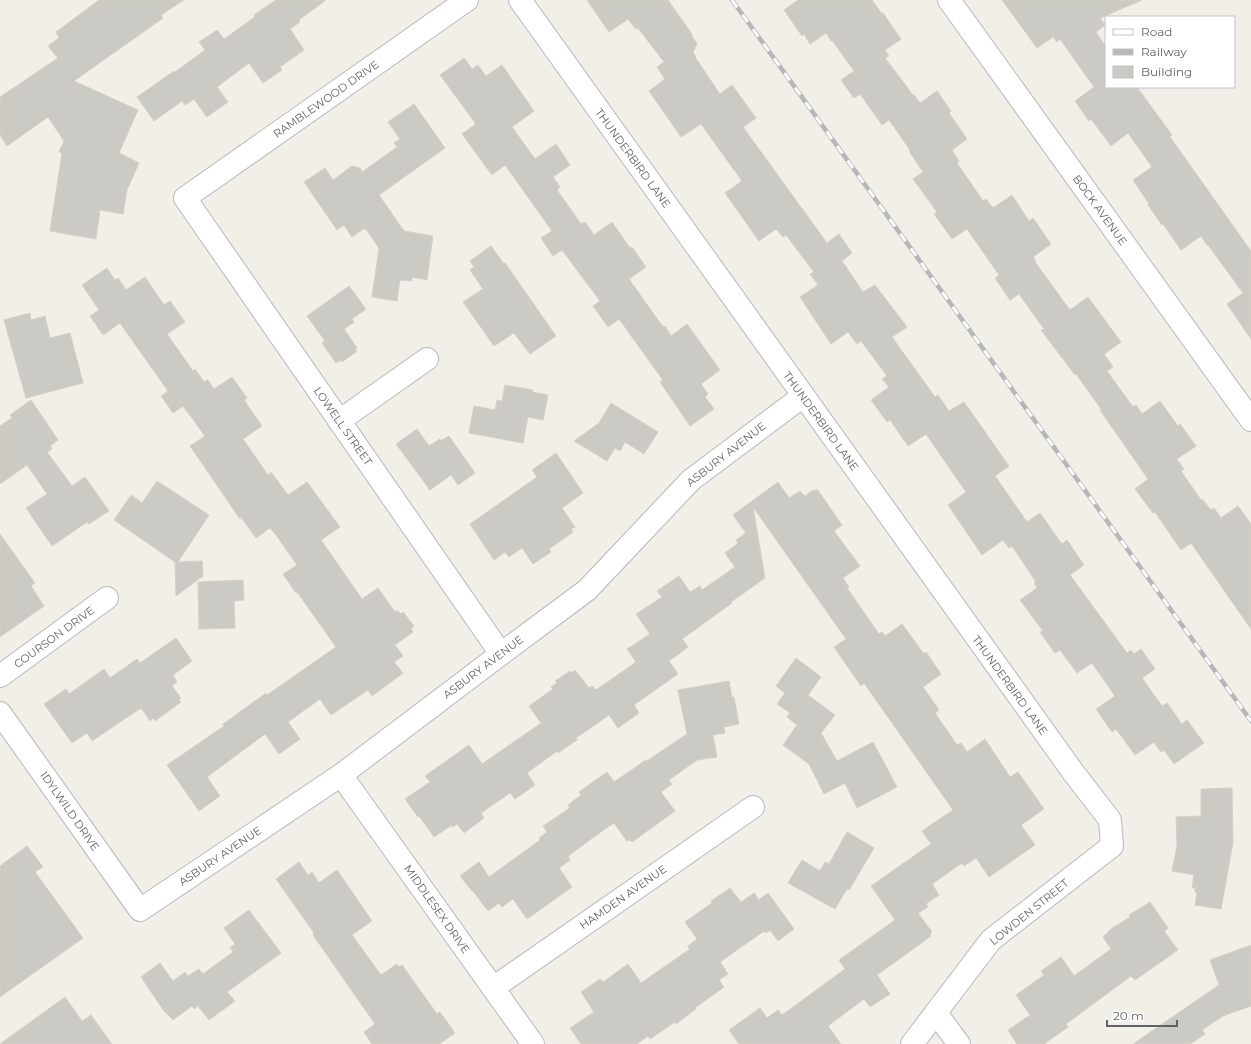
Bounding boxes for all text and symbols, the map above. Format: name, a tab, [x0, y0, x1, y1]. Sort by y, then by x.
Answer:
legend	[1105, 16, 1235, 88]
text: Road	[1141, 24, 1172, 39]
text: Railway	[1141, 44, 1187, 59]
street label: RAMBLEWOOD DRIVE	[270, 57, 382, 141]
text: Building	[1141, 64, 1192, 79]
street label: THUNDERBIRD LANE	[592, 106, 674, 210]
street label: BOCK AVENUE	[1070, 172, 1130, 248]
street label: THUNDERBIRD LANE	[780, 369, 862, 473]
street label: LOWELL STREET	[311, 384, 376, 468]
street label: ASBURY AVENUE	[684, 419, 768, 489]
street label: COURSON DRIVE	[11, 603, 97, 671]
street label: ASBURY AVENUE	[440, 632, 526, 702]
street label: THUNDERBIRD LANE	[969, 633, 1051, 737]
street label: IDYLWILD DRIVE	[37, 769, 103, 853]
street label: ASBURY AVENUE	[176, 823, 264, 889]
street label: MIDDLESEX DRIVE	[401, 862, 473, 956]
street label: HAMDEN AVENUE	[577, 862, 669, 932]
street label: LOWDEN STREET	[987, 875, 1072, 948]
scale bar	[1107, 1002, 1177, 1028]
text: 20 m	[1113, 1008, 1144, 1023]

